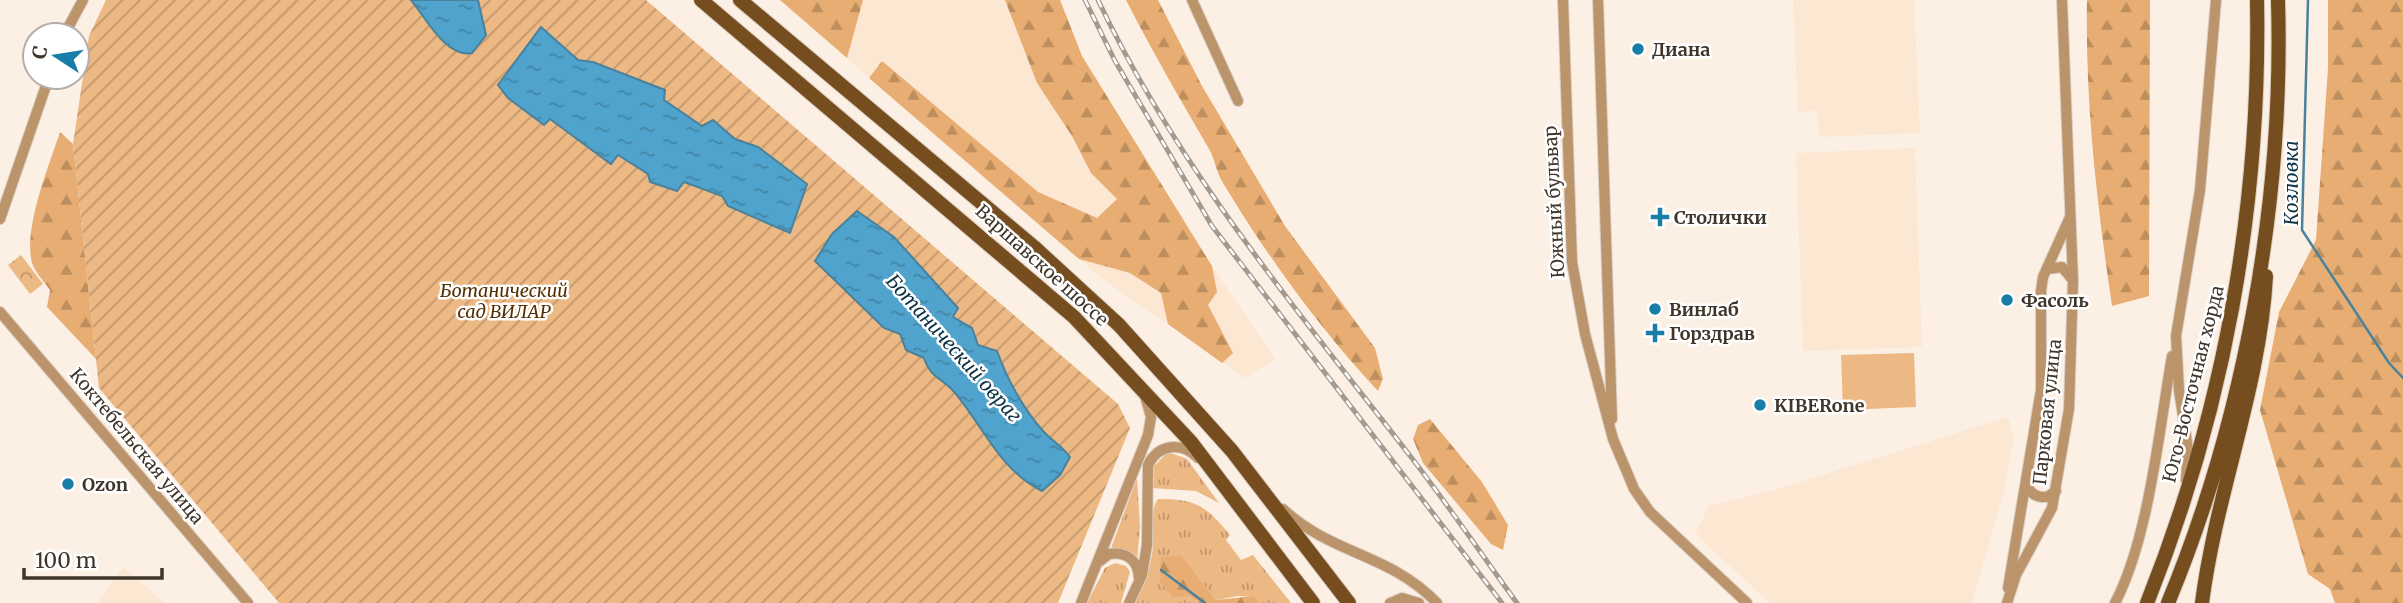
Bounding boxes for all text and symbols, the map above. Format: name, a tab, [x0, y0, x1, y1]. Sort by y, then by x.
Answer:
north arrow	[21, 21, 91, 91]
place label: Диана	[1652, 38, 1710, 61]
marker: Диана	[1630, 41, 1646, 57]
text: С	[26, 44, 52, 61]
street label: Южный бульвар	[1539, 125, 1569, 279]
water label: Козловка	[2279, 140, 2303, 225]
street label: Варшавское шоссе	[971, 199, 1113, 331]
place label: Столички	[1674, 206, 1767, 229]
marker: Столички	[1652, 209, 1668, 225]
water label: Ботанический овраг	[881, 269, 1027, 427]
park label: Ботанический сад ВИЛАР	[440, 279, 568, 323]
street label: Юго-Восточная хорда	[2157, 283, 2229, 485]
place label: Фасоль	[2021, 289, 2089, 312]
marker: Фасоль	[1999, 292, 2015, 308]
place label: Винлаб	[1669, 298, 1739, 321]
marker: Винлаб	[1647, 301, 1663, 317]
place label: Горздрав	[1669, 322, 1755, 345]
marker: Горздрав	[1647, 325, 1663, 341]
street label: Парковая улица	[2028, 337, 2066, 486]
street label: Коктебельская улица	[65, 363, 209, 529]
place label: KIBERone	[1774, 394, 1865, 417]
marker: KIBERone	[1752, 397, 1768, 413]
place label: Ozon	[82, 473, 128, 496]
marker: Ozon	[60, 476, 76, 492]
scale bar	[24, 536, 163, 580]
text: 100 m	[35, 547, 97, 574]

